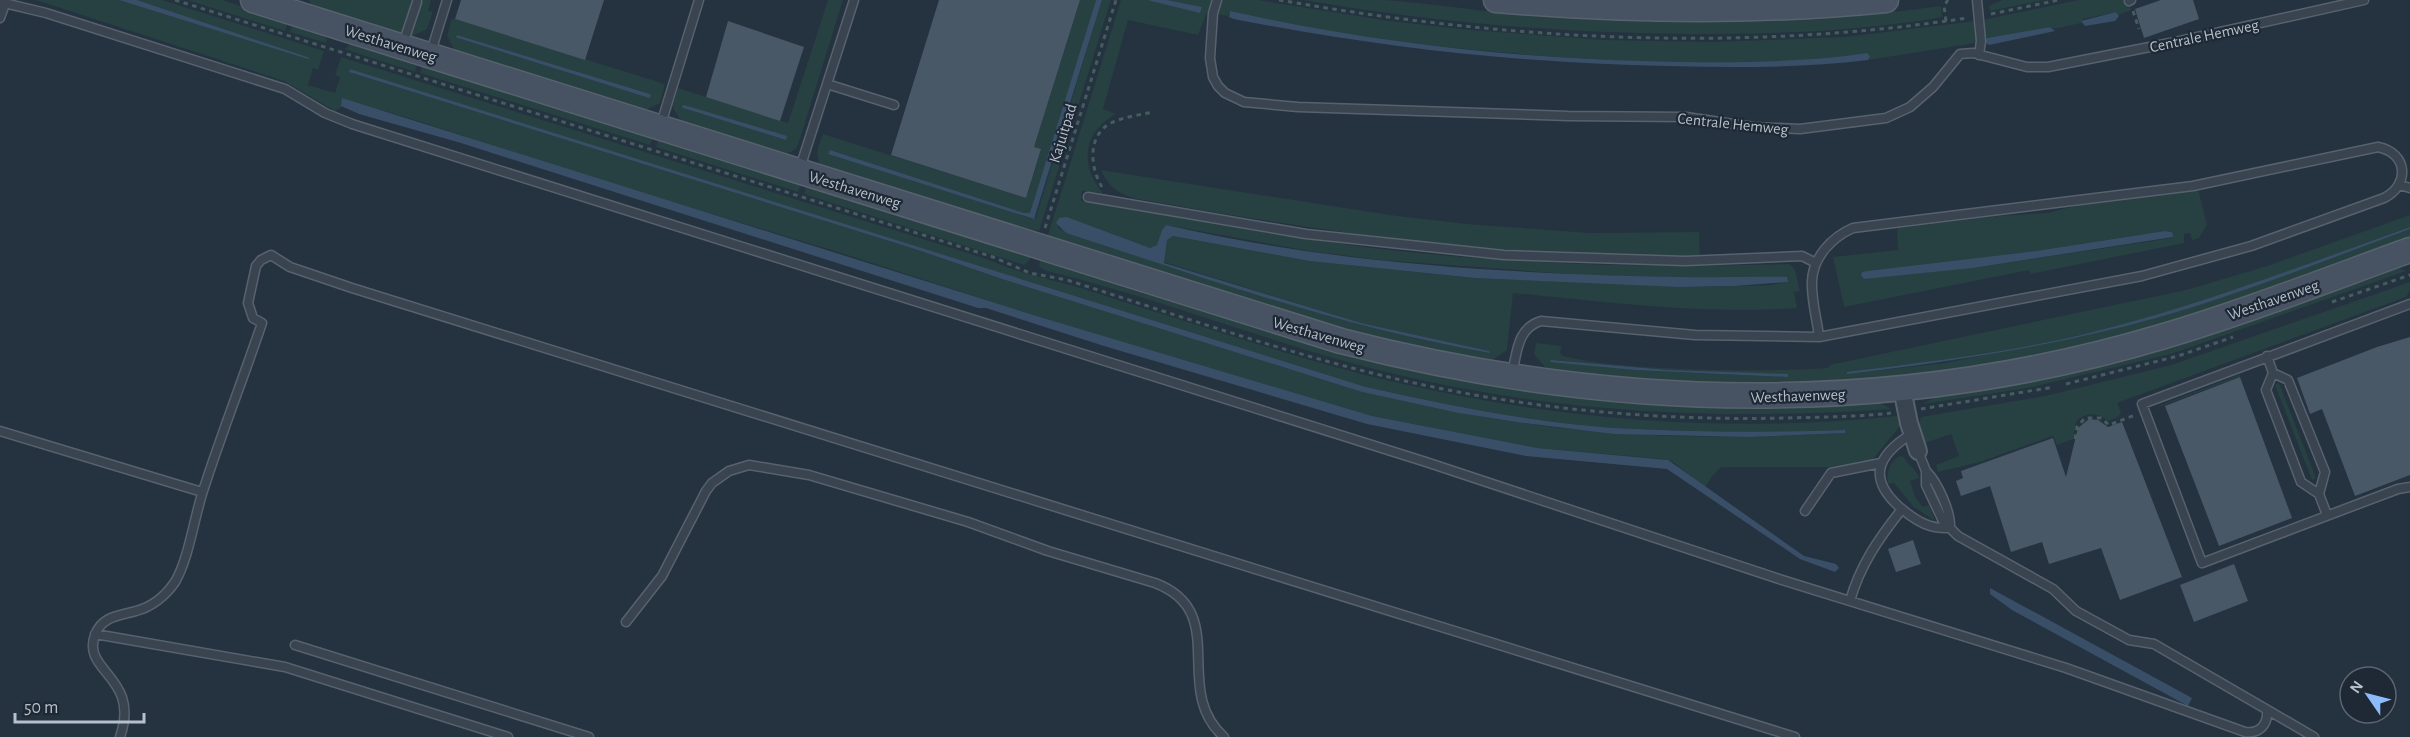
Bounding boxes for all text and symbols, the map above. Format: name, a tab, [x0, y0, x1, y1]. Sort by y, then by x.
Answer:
street label: Centrale Hemweg	[2148, 17, 2260, 55]
street label: Westhavenweg	[343, 22, 439, 66]
street label: Kajuitpad	[1046, 102, 1081, 165]
street label: Centrale Hemweg	[1677, 110, 1789, 138]
street label: Westhavenweg	[807, 168, 903, 212]
street label: Westhavenweg	[2226, 277, 2321, 323]
street label: Westhavenweg	[1271, 314, 1367, 356]
street label: Westhavenweg	[1750, 386, 1846, 406]
north arrow	[2338, 665, 2398, 725]
text: N	[2347, 678, 2366, 696]
scale bar	[15, 686, 144, 724]
text: 50 m	[24, 699, 58, 717]

